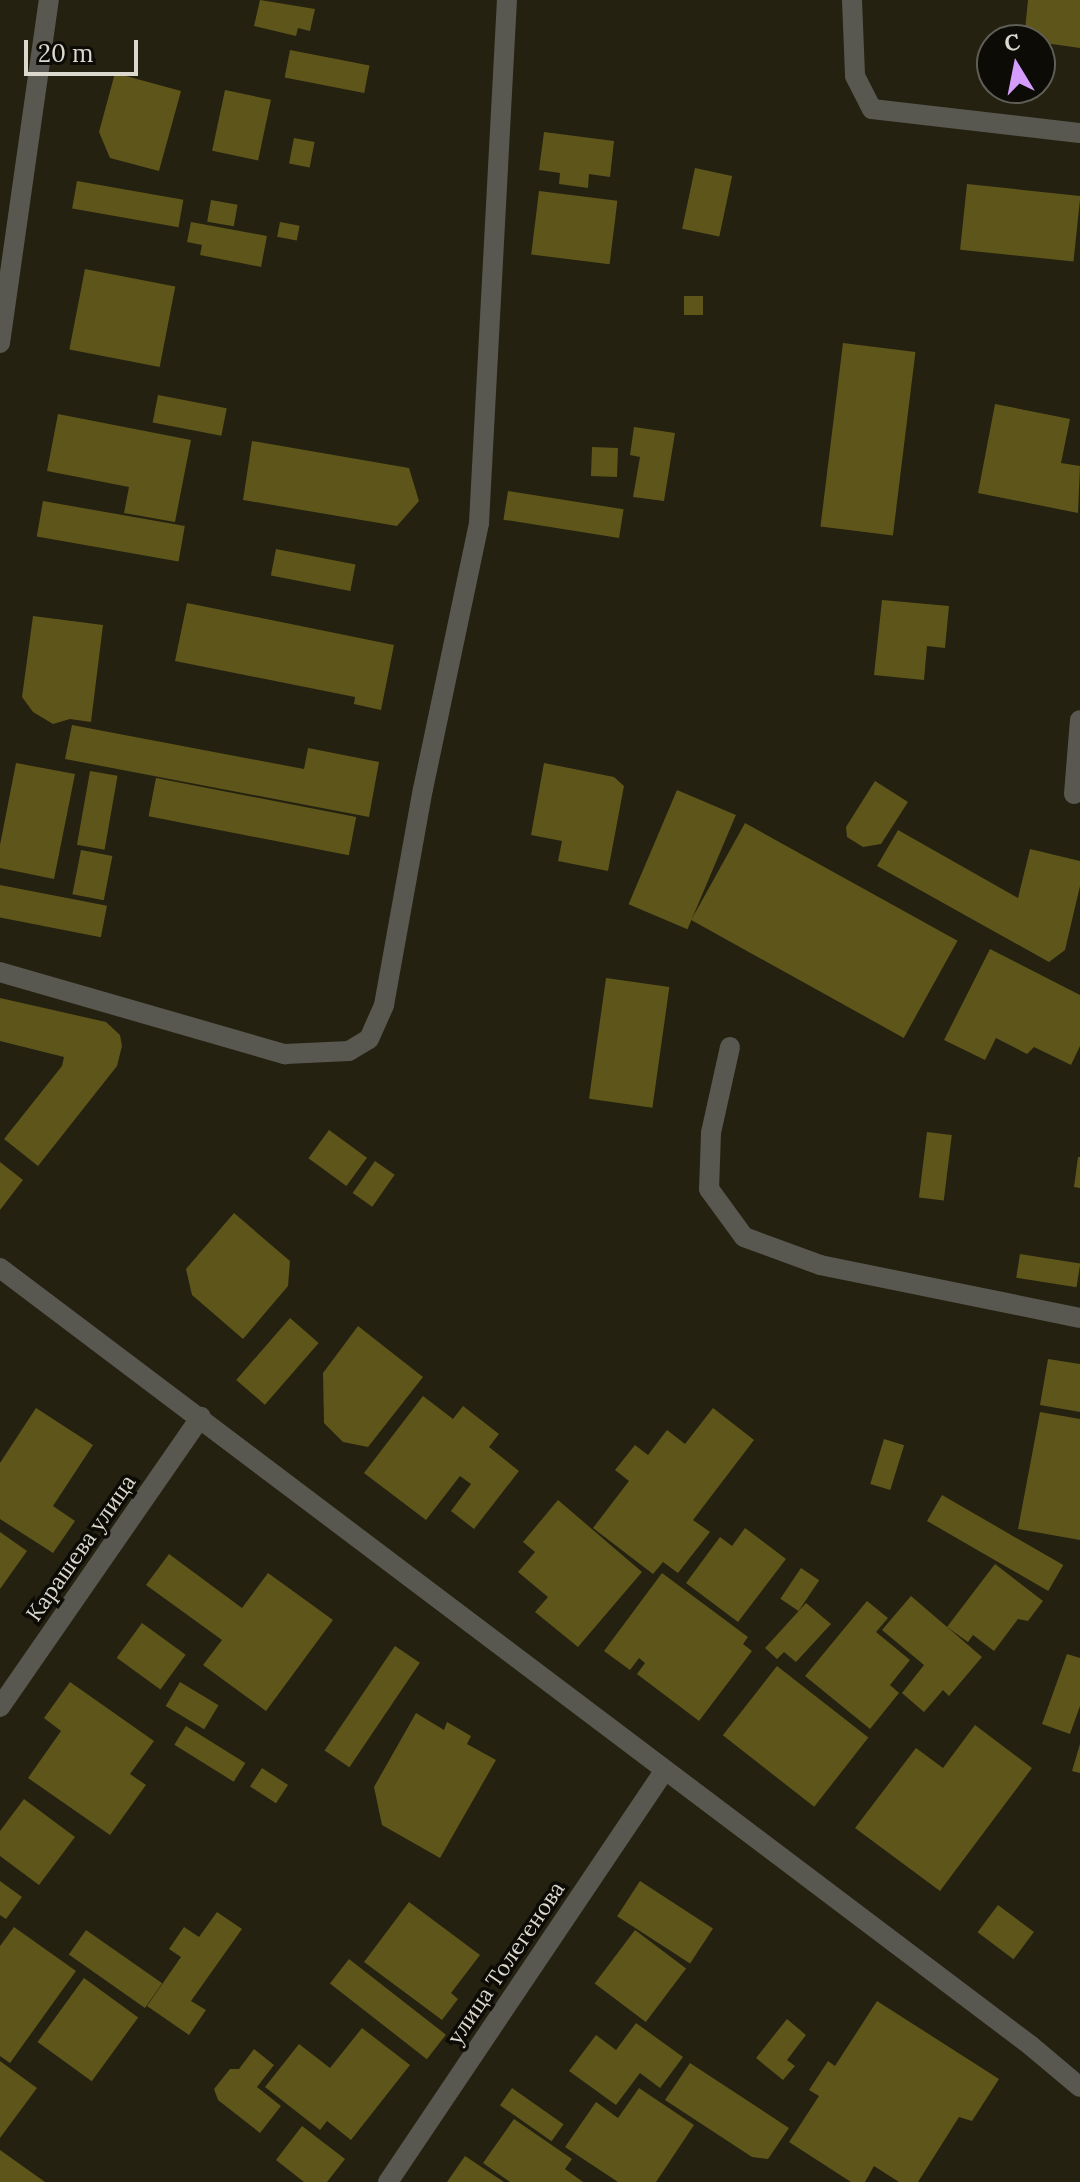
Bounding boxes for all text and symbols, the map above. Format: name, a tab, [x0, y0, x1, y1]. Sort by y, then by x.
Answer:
scale bar	[28, 24, 142, 74]
north arrow	[976, 24, 1056, 104]
text: С	[1002, 27, 1022, 57]
text: 20 m	[38, 38, 94, 69]
street label: Карашева улица	[21, 1470, 141, 1626]
street label: улица Толегенова	[442, 1877, 570, 2049]

